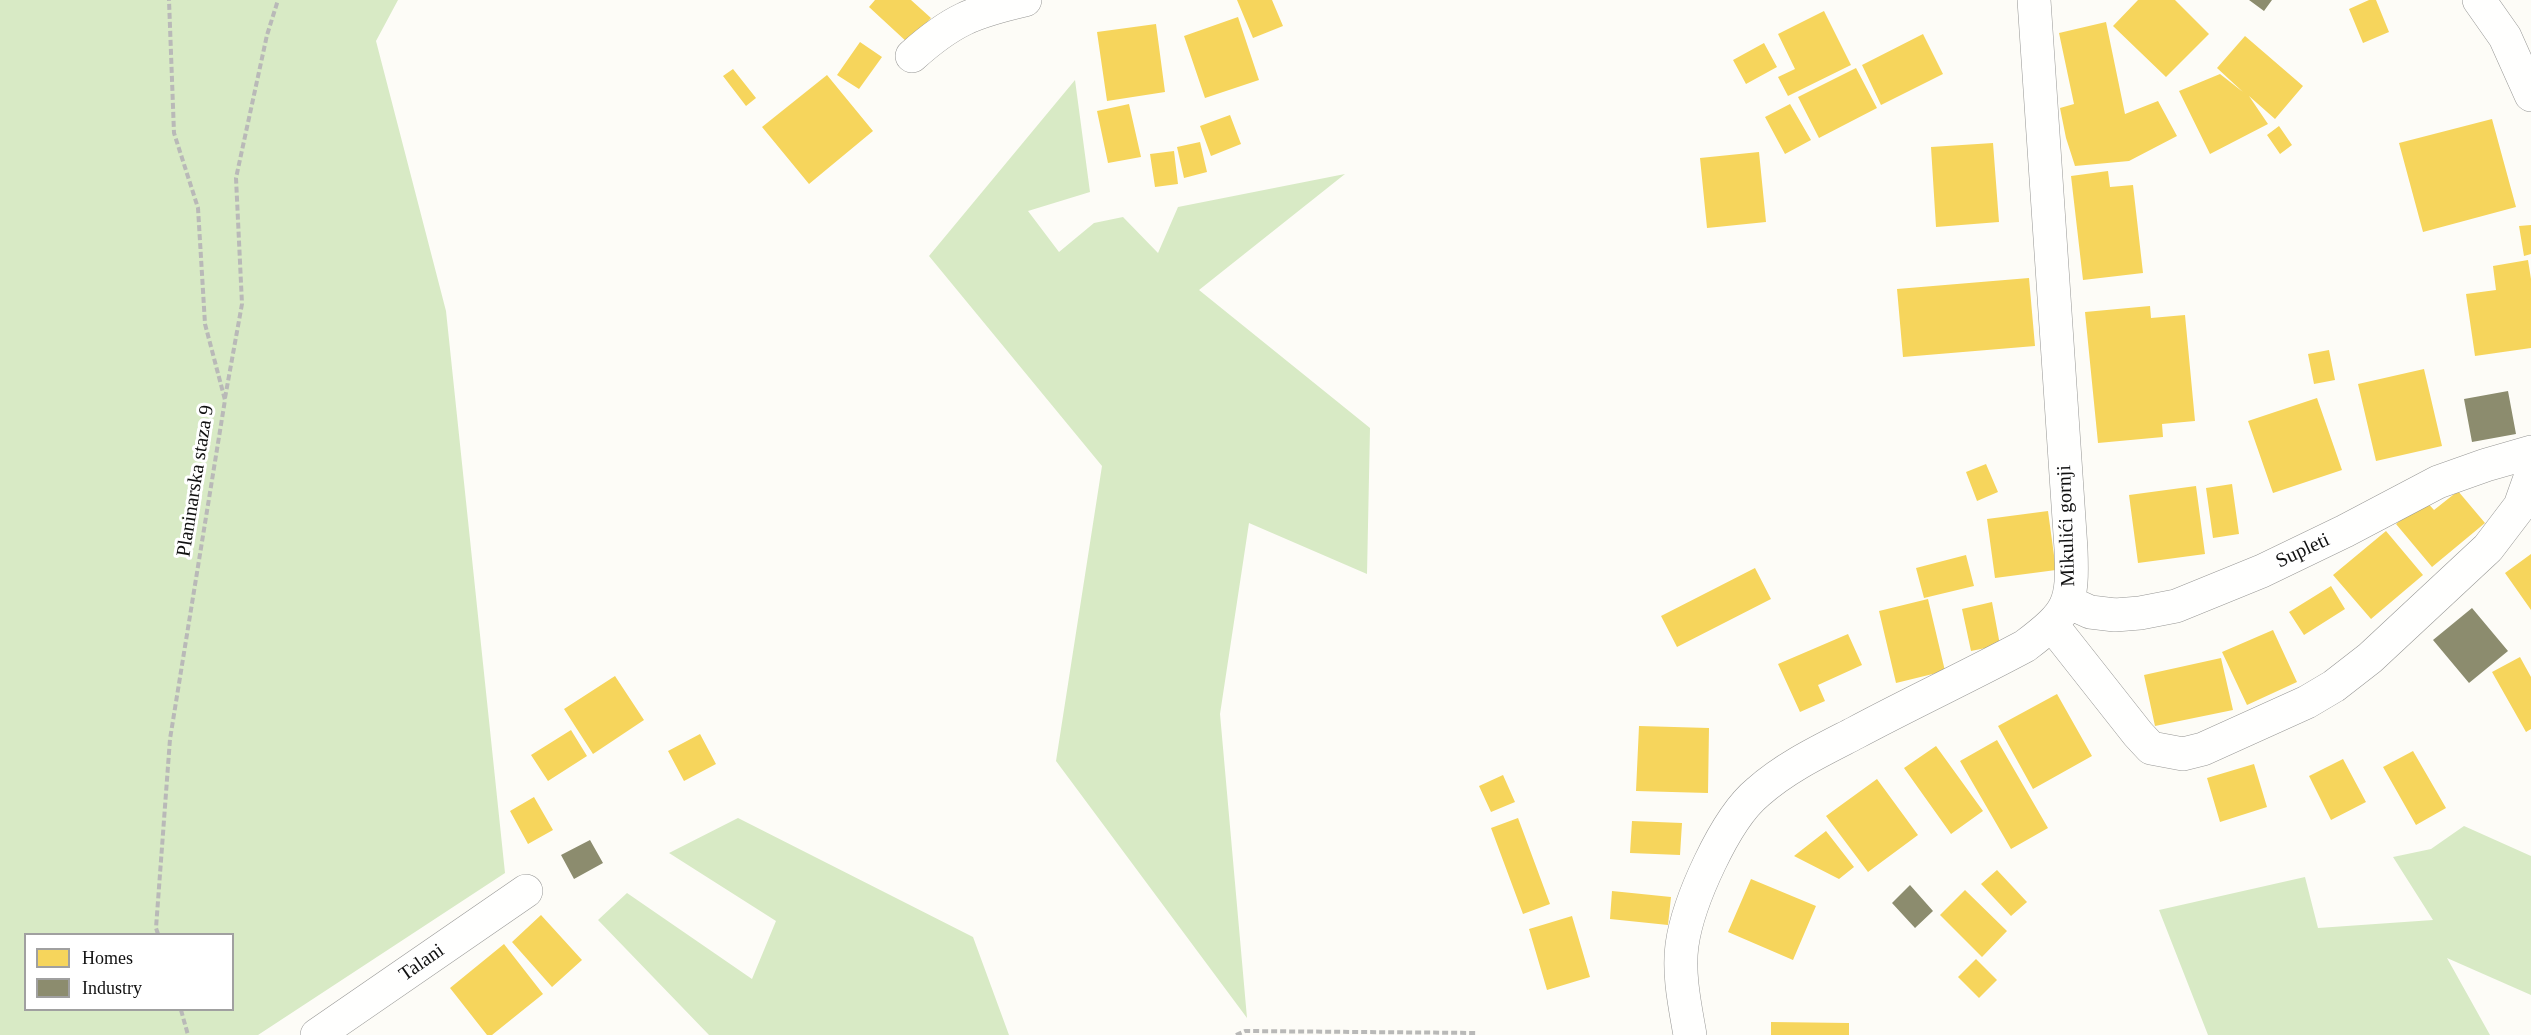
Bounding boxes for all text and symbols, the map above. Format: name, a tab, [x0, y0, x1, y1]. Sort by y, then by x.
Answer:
street label: Planinarska staza 9	[172, 403, 220, 559]
street label: Mikulići gornji	[2053, 465, 2081, 587]
street label: Supleti	[2272, 528, 2334, 574]
legend	[24, 933, 234, 1011]
street label: Talani	[395, 939, 449, 987]
text: Homes	[82, 948, 133, 968]
text: Industry	[82, 978, 142, 998]

